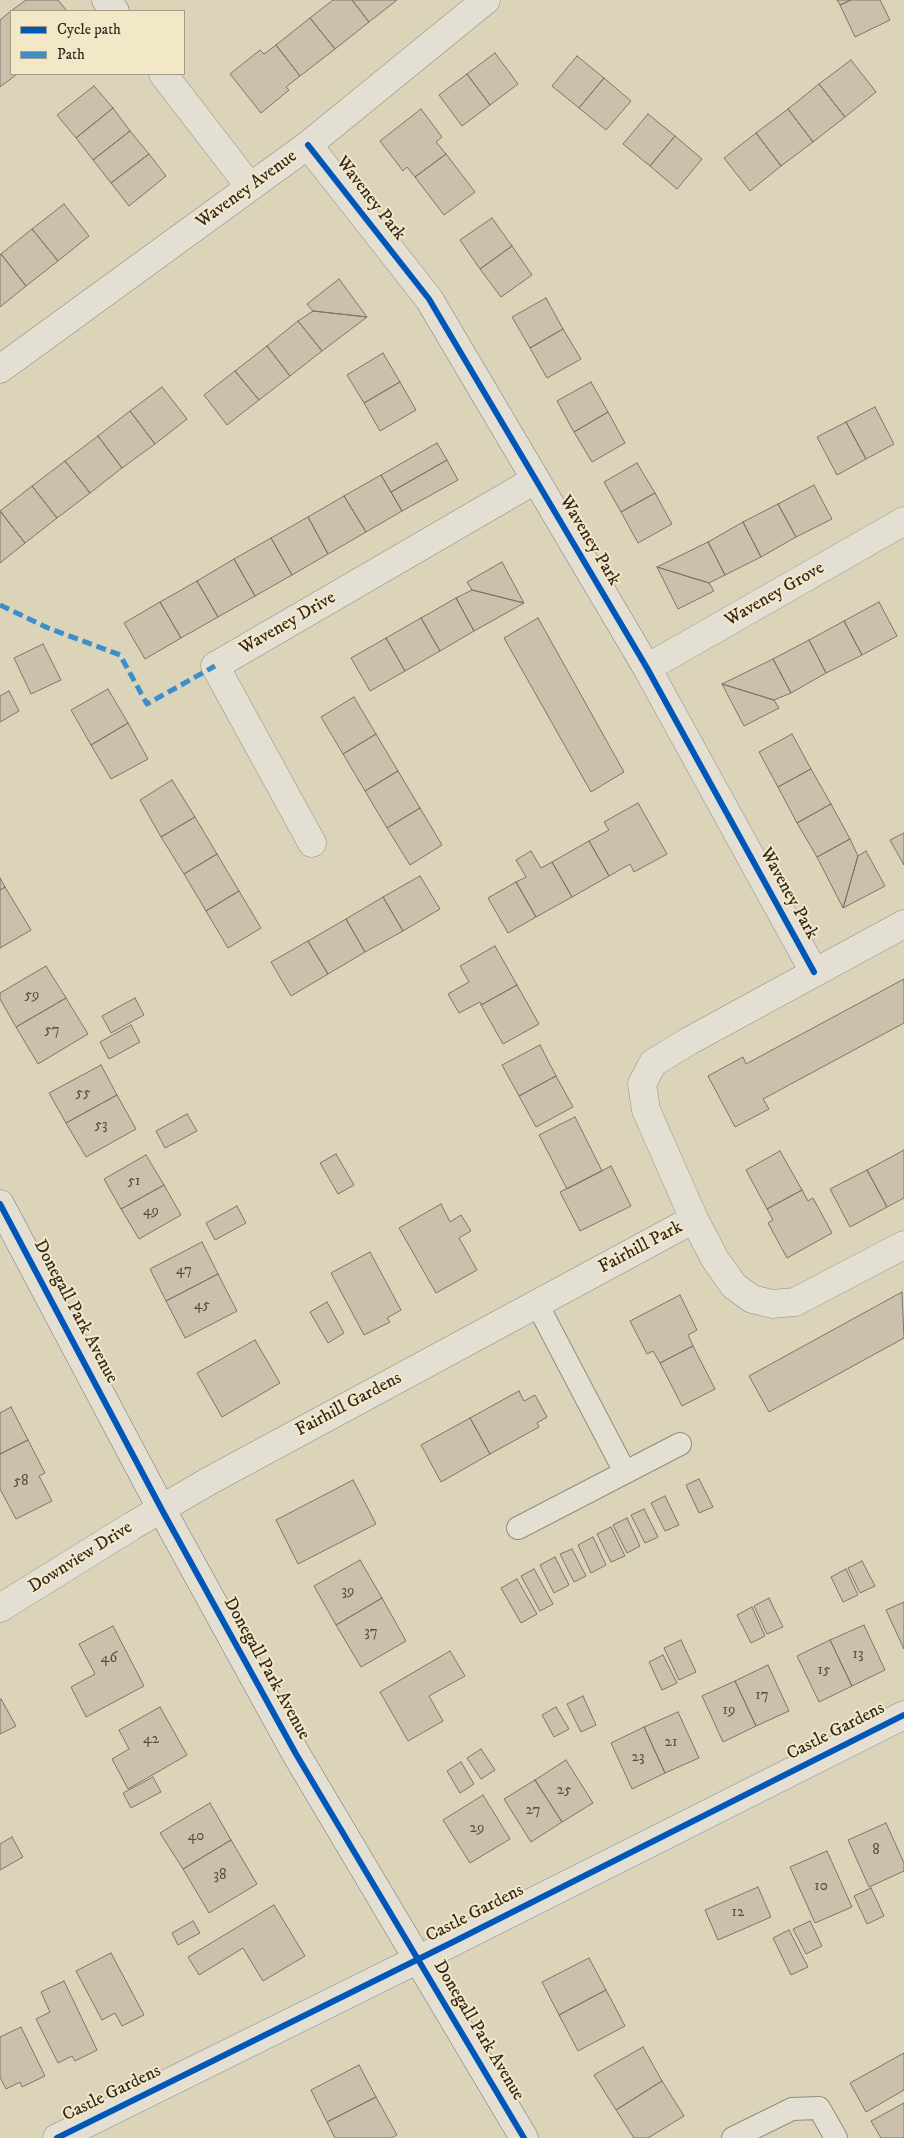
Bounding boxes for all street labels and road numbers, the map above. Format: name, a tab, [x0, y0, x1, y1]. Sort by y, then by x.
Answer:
street label: Waveney Avenue	[192, 146, 302, 234]
street label: Waveney Park	[330, 152, 410, 246]
street label: Waveney Park	[554, 492, 624, 590]
street label: Waveney Grove	[722, 558, 828, 632]
street label: Waveney Drive	[236, 588, 340, 660]
street label: Waveney Park	[754, 845, 822, 943]
street label: Fairhill Park	[595, 1217, 687, 1279]
street label: Donegall Park Avenue	[28, 1237, 122, 1387]
street label: Fairhill Gardens	[292, 1368, 406, 1442]
street label: Downview Drive	[25, 1517, 137, 1599]
street label: Donegall Park Avenue	[218, 1594, 314, 1744]
street label: Castle Gardens	[784, 1698, 888, 1766]
street label: Castle Gardens	[423, 1880, 527, 1948]
street label: Donegall Park Avenue	[428, 1957, 528, 2105]
street label: Castle Gardens	[59, 2061, 165, 2127]

